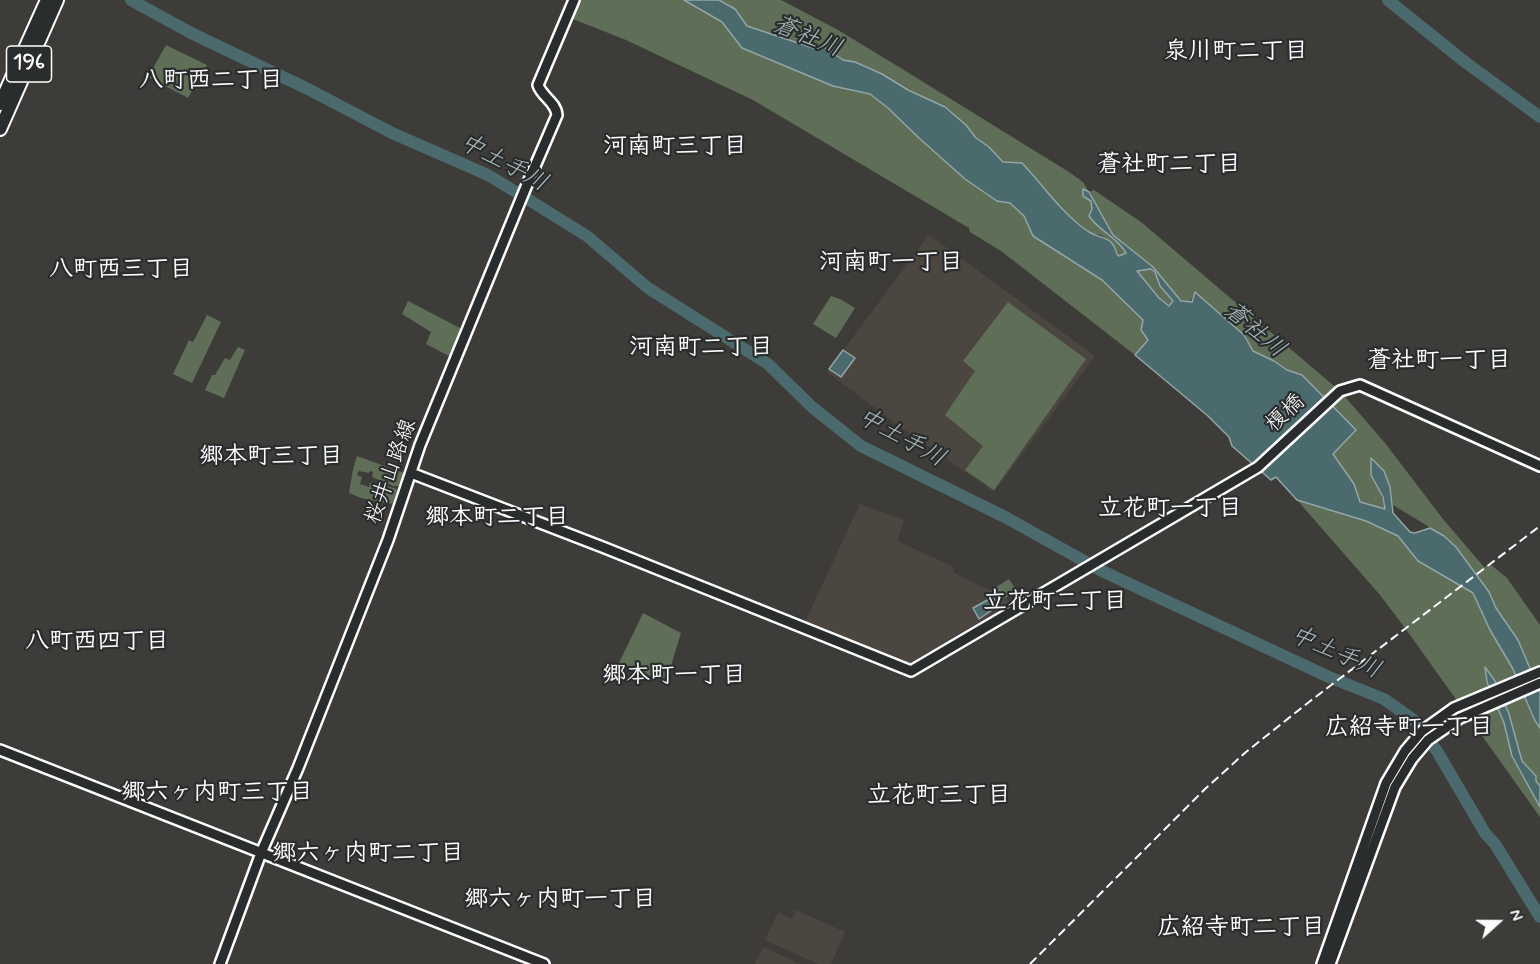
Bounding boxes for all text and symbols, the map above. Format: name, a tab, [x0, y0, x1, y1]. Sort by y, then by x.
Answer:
water label: 蒼社川	[768, 11, 846, 65]
district label: 泉川町二丁目	[1164, 39, 1308, 67]
road number: 196	[6, 46, 51, 82]
district label: 八町西二丁目	[139, 68, 283, 96]
water label: 中土手川	[454, 129, 552, 199]
district label: 河南町三丁目	[603, 134, 747, 162]
district label: 蒼社町二丁目	[1097, 152, 1241, 180]
district label: 河南町一丁目	[819, 250, 963, 278]
district label: 八町西三丁目	[49, 257, 193, 285]
water label: 蒼社川	[1217, 297, 1291, 365]
district label: 河南町二丁目	[629, 335, 773, 363]
district label: 蒼社町一丁目	[1367, 348, 1511, 376]
street label: 榎橋	[1261, 389, 1311, 439]
water label: 中土手川	[852, 403, 950, 475]
street label: 桜井山路線	[361, 416, 423, 528]
district label: 郷本町三丁目	[199, 444, 343, 472]
district label: 立花町一丁目	[1098, 496, 1242, 524]
district label: 郷本町二丁目	[425, 505, 569, 533]
district label: 立花町二丁目	[983, 589, 1127, 617]
water label: 中土手川	[1285, 621, 1385, 687]
district label: 八町西四丁目	[25, 629, 169, 657]
district label: 郷本町一丁目	[602, 663, 746, 691]
district label: 広紹寺町一丁目	[1325, 715, 1493, 743]
district label: 郷六ヶ内町三丁目	[121, 780, 313, 808]
district label: 立花町三丁目	[867, 783, 1011, 811]
district label: 郷六ヶ内町二丁目	[272, 841, 464, 869]
district label: 郷六ヶ内町一丁目	[464, 887, 656, 915]
north arrow	[1468, 892, 1528, 952]
text: N	[1504, 907, 1527, 924]
district label: 広紹寺町二丁目	[1157, 915, 1325, 943]

